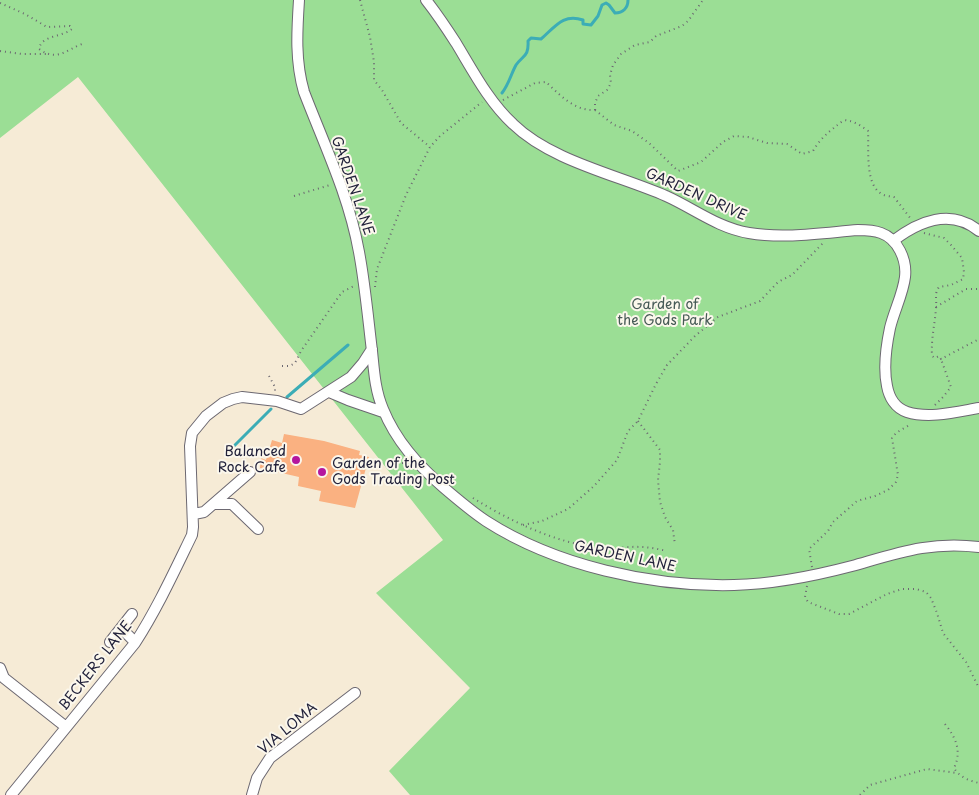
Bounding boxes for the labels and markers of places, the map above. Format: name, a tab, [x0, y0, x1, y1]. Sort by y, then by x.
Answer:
place label: Balanced Rock Cafe	[218, 444, 286, 477]
marker: Balanced Rock Cafe	[290, 454, 302, 466]
place label: Garden of the Gods Trading Post	[332, 456, 455, 488]
marker: Garden of the Gods Trading Post	[316, 466, 328, 478]

